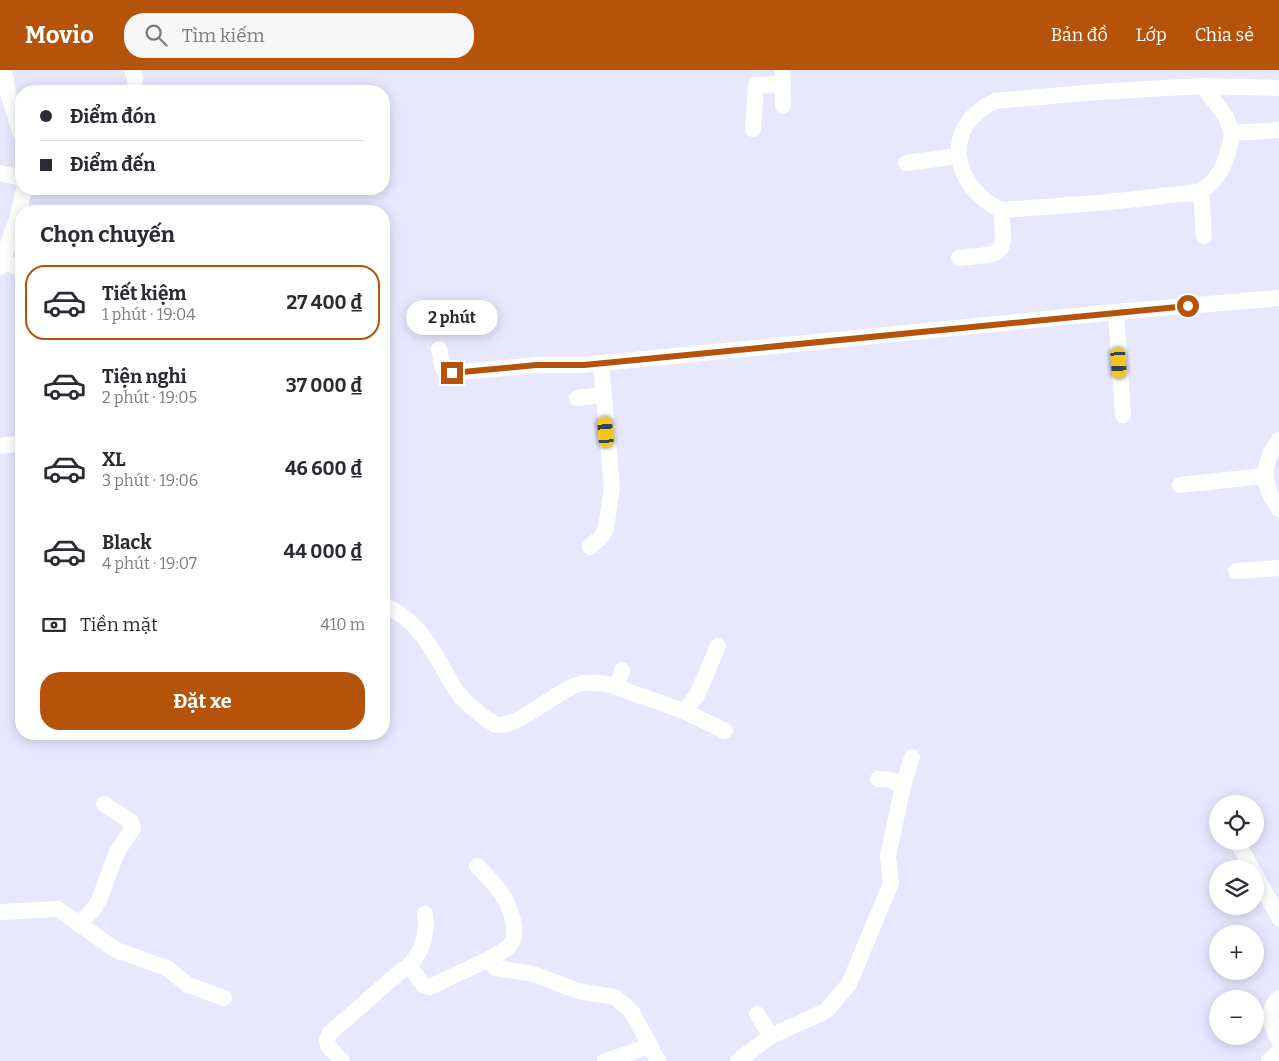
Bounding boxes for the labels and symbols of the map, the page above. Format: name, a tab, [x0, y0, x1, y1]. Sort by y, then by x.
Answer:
route start	[1177, 295, 1199, 317]
callout: 2 phút	[406, 300, 498, 336]
car	[1110, 348, 1127, 378]
route end	[441, 362, 463, 384]
car	[597, 416, 614, 448]

